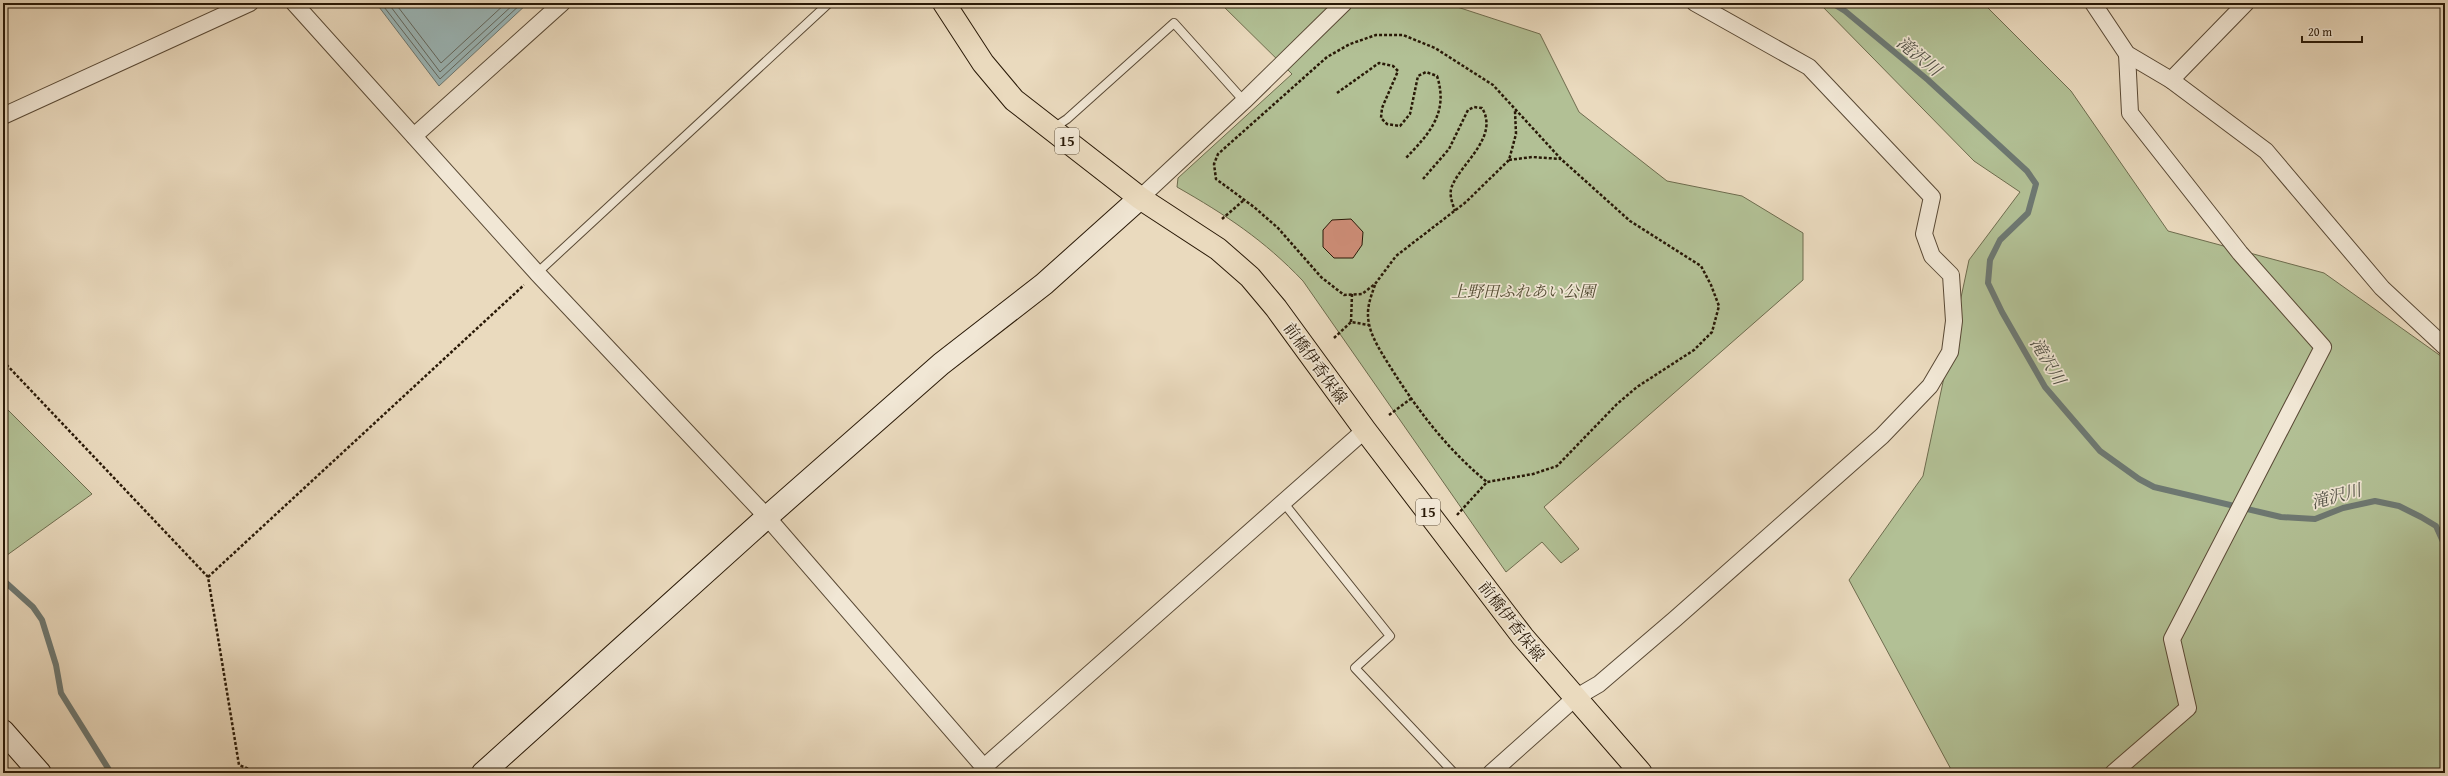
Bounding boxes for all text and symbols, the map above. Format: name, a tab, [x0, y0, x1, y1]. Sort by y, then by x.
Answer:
scale bar	[2302, 18, 2362, 44]
text: 20 m	[2308, 23, 2332, 40]
water label: 滝沢川	[1892, 30, 1949, 83]
road number: 15	[1055, 128, 1079, 154]
park label: 上野田ふれあい公園	[1451, 279, 1598, 303]
street label: 前橋伊香保線	[1278, 317, 1354, 409]
water label: 滝沢川	[2025, 332, 2073, 391]
water label: 滝沢川	[2308, 476, 2366, 514]
road number: 15	[1416, 499, 1440, 525]
street label: 前橋伊香保線	[1473, 576, 1551, 666]

